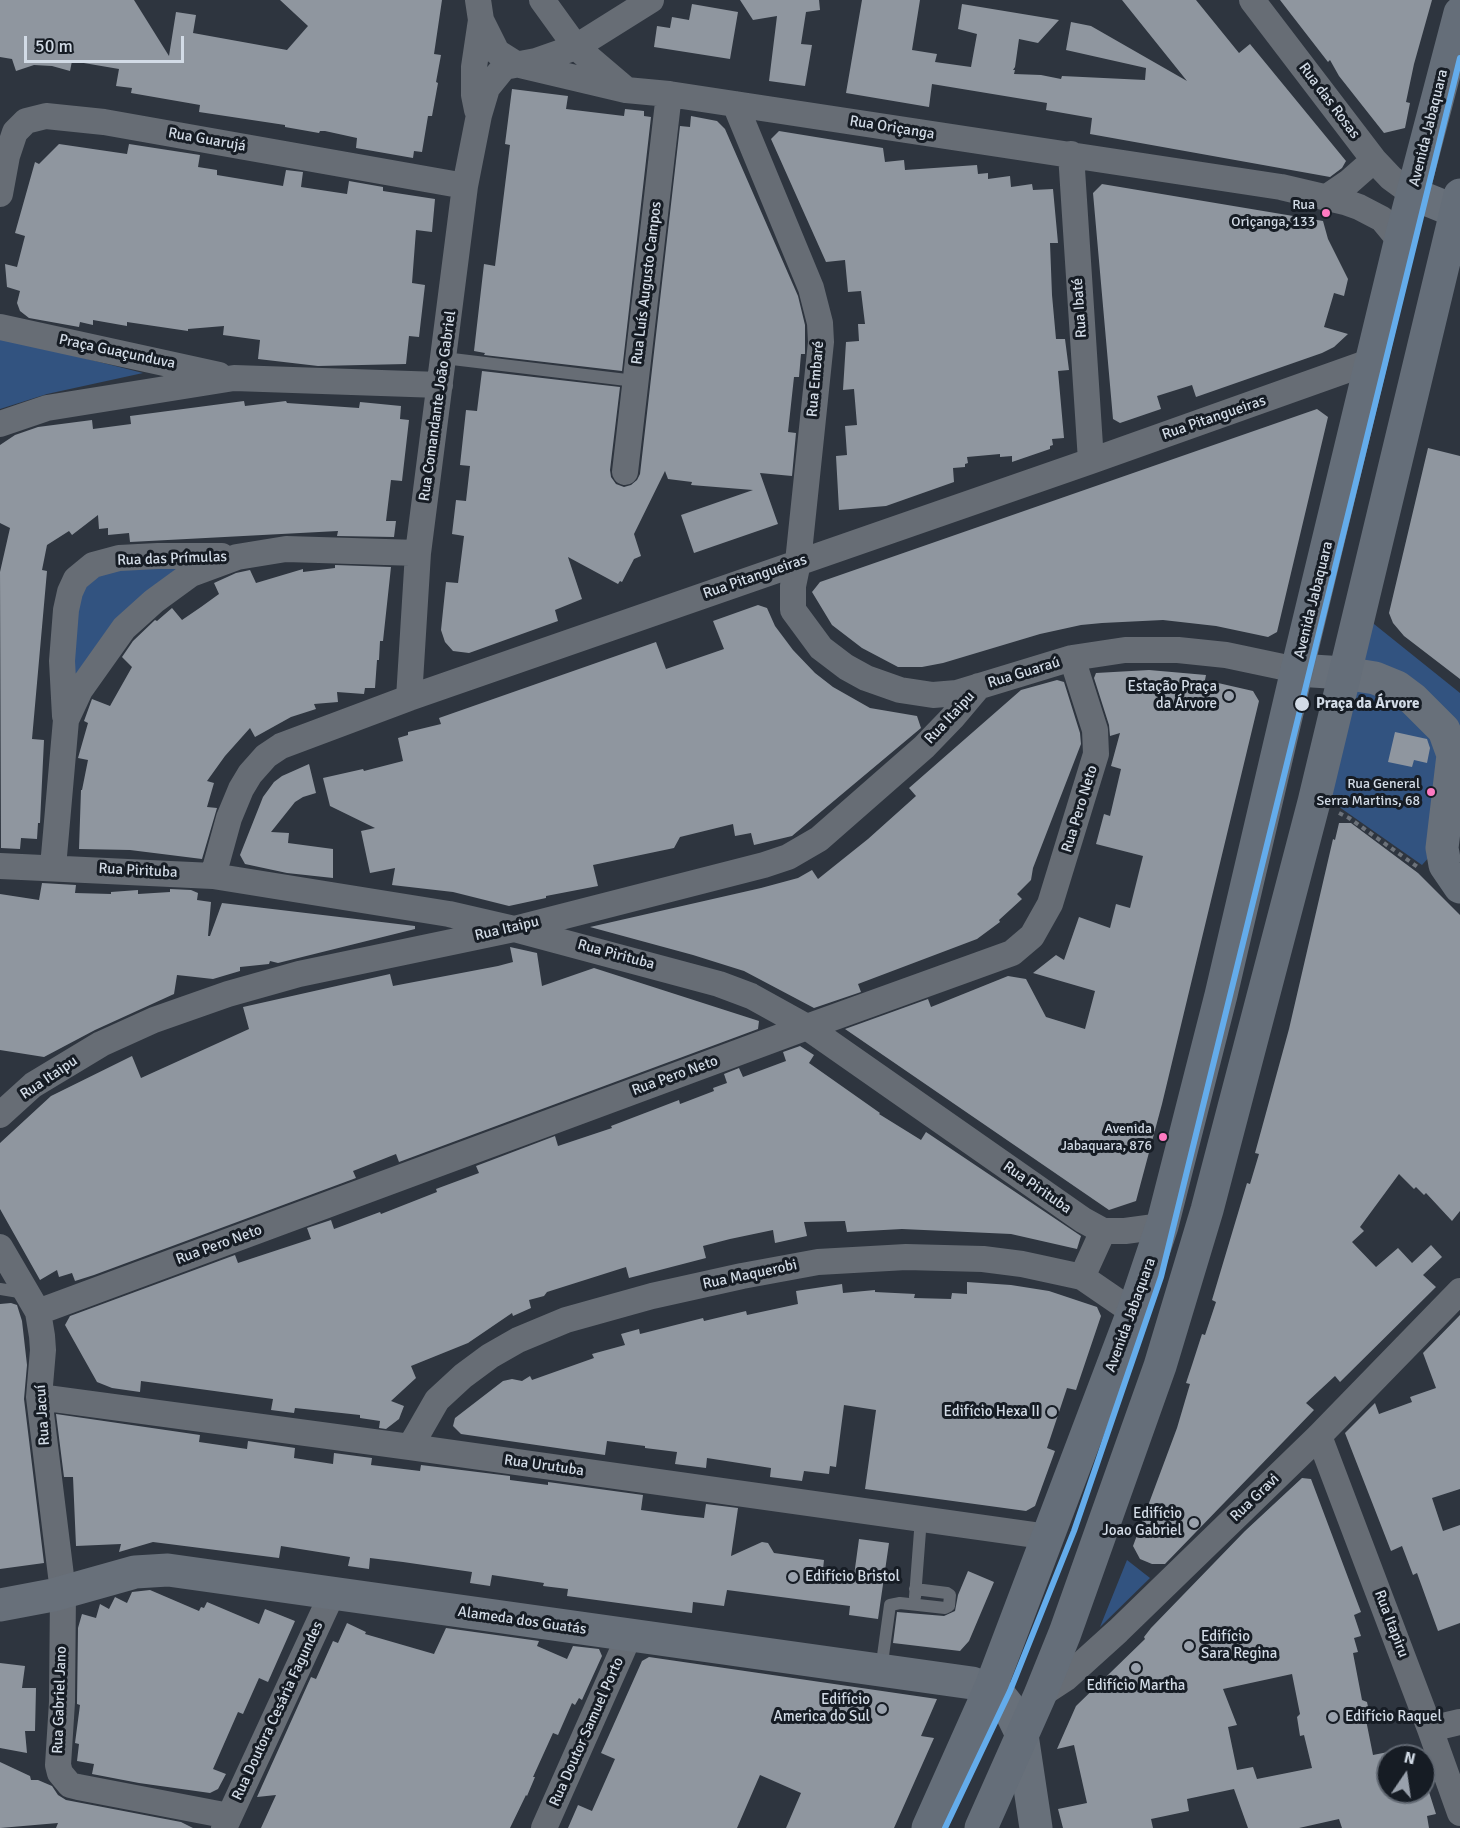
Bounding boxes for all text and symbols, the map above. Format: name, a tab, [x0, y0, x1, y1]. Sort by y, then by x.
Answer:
scale bar	[27, 24, 188, 62]
text: 50 m	[35, 35, 73, 57]
street label: Rua das Rosas	[1295, 59, 1363, 143]
street label: Avenida Jabaquara	[1406, 67, 1452, 189]
street label: Rua Oriçanga	[848, 112, 936, 144]
street label: Rua Guarujá	[167, 124, 247, 156]
place label: Rua Oriçanga, 133	[1231, 197, 1315, 230]
street label: Rua Luís Augusto Campos	[628, 200, 666, 366]
marker: Rua Oriçanga, 133	[1320, 207, 1332, 219]
street label: Rua Ibaté	[1069, 277, 1091, 339]
street label: Rua Comandante João Gabriel	[416, 310, 460, 502]
street label: Praça Guaçunduva	[57, 331, 177, 373]
street label: Rua Embaré	[804, 340, 828, 418]
street label: Rua Pitangueiras	[1160, 392, 1268, 444]
street label: Avenida Jabaquara	[1291, 539, 1337, 661]
street label: Rua das Prímulas	[117, 548, 227, 570]
street label: Rua Pitangueiras	[701, 551, 809, 603]
street label: Rua Guaraú	[986, 654, 1062, 692]
place label: Estação Praça da Árvore	[1128, 678, 1217, 713]
street label: Rua Itaipu	[921, 688, 979, 748]
marker: Estação Praça da Árvore	[1222, 689, 1236, 703]
marker: Praça da Árvore	[1293, 695, 1311, 713]
place label: Praça da Árvore	[1316, 695, 1419, 713]
street label: Rua Pero Neto	[1058, 763, 1102, 855]
place label: Rua General Serra Martins, 68	[1316, 776, 1420, 808]
marker: Rua General Serra Martins, 68	[1425, 786, 1437, 798]
street label: Rua Pirituba	[98, 860, 178, 882]
street label: Rua Itaipu	[473, 913, 541, 945]
street label: Rua Pirituba	[575, 936, 657, 974]
street label: Rua Itaipu	[17, 1052, 81, 1104]
street label: Rua Pero Neto	[629, 1052, 721, 1100]
place label: Avenida Jabaquara, 876	[1061, 1121, 1152, 1154]
marker: Avenida Jabaquara, 876	[1157, 1131, 1169, 1143]
street label: Rua Pirituba	[999, 1158, 1075, 1218]
street label: Rua Pero Neto	[173, 1221, 265, 1269]
street label: Avenida Jabaquara	[1102, 1255, 1160, 1375]
street label: Rua Maquerobi	[701, 1256, 799, 1294]
street label: Rua Jacuí	[32, 1384, 54, 1446]
place label: Edifício Hexa II	[944, 1403, 1040, 1421]
marker: Edifício Hexa II	[1045, 1405, 1059, 1419]
street label: Rua Urutuba	[503, 1451, 585, 1481]
street label: Rua Gravi	[1227, 1470, 1283, 1526]
place label: Edifício Joao Gabriel	[1102, 1505, 1182, 1540]
marker: Edifício Joao Gabriel	[1187, 1516, 1201, 1530]
place label: Edifício Bristol	[805, 1568, 900, 1586]
marker: Edifício Bristol	[786, 1570, 800, 1584]
street label: Rua Itapiru	[1370, 1588, 1412, 1660]
street label: Alameda dos Guatás	[457, 1603, 587, 1639]
street label: Rua Doutora Cesária Fagundes	[229, 1619, 327, 1803]
place label: Edifício Sara Regina	[1201, 1628, 1277, 1663]
marker: Edifício Sara Regina	[1182, 1639, 1196, 1653]
street label: Rua Gabriel Jano	[49, 1646, 71, 1754]
street label: Rua Doutor Samuel Porto	[546, 1655, 628, 1809]
marker: Edifício Martha	[1129, 1661, 1143, 1675]
place label: Edifício Martha	[1087, 1677, 1185, 1695]
place label: Edifício America do Sul	[774, 1691, 870, 1726]
marker: Edifício America do Sul	[875, 1702, 889, 1716]
place label: Edifício Raquel	[1345, 1708, 1442, 1726]
marker: Edifício Raquel	[1326, 1710, 1340, 1724]
north arrow	[1376, 1744, 1436, 1804]
text: N	[1402, 1747, 1417, 1769]

